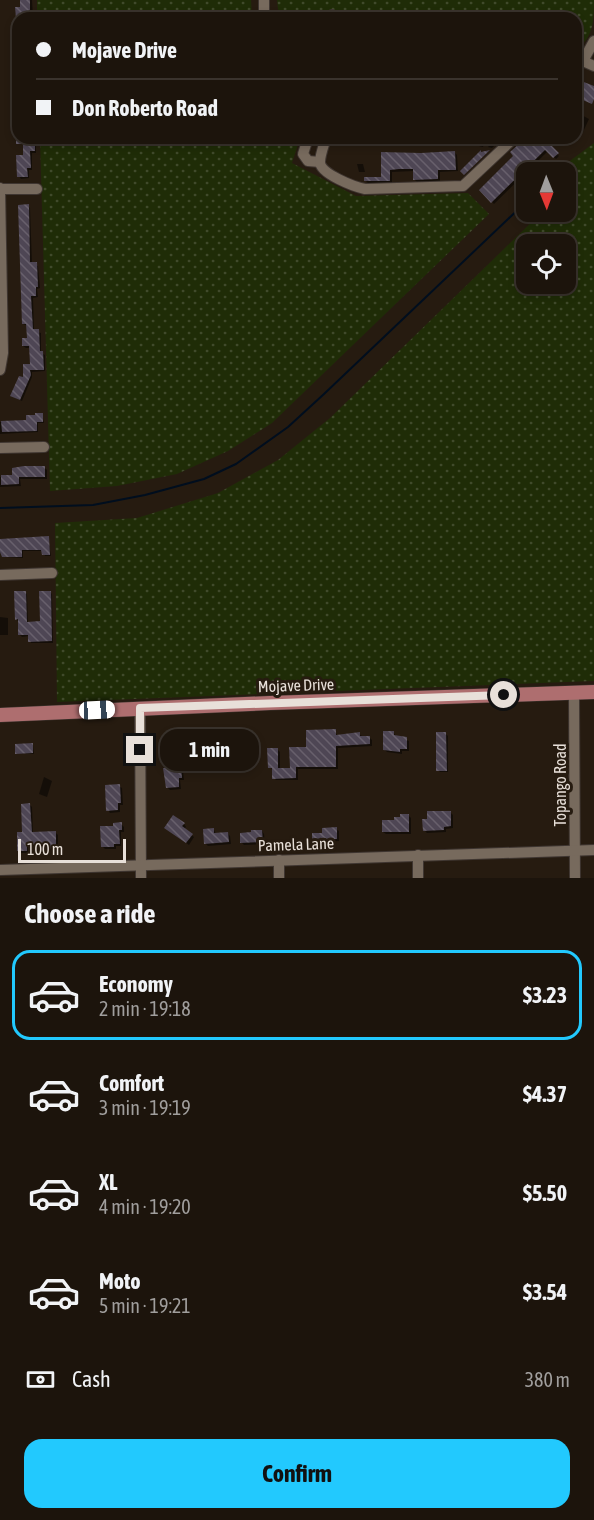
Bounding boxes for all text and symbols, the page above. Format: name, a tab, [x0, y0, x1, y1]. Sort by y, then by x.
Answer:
text: Mojave Drive	[72, 37, 177, 63]
text: Don Roberto Road	[72, 95, 218, 121]
north arrow	[516, 162, 576, 222]
map controls	[516, 162, 576, 294]
button: locate	[516, 234, 576, 294]
street label: Mojave Drive	[258, 675, 334, 696]
route start	[490, 681, 517, 708]
car	[79, 700, 115, 720]
callout: 1 min	[161, 729, 260, 771]
route end	[126, 736, 153, 763]
text: 1 min	[189, 738, 230, 761]
street label: Topango Road	[551, 743, 570, 827]
street label: Pamela Lane	[258, 834, 334, 854]
scale bar	[18, 836, 126, 864]
text: 100 m	[27, 840, 63, 858]
text: Choose a ride	[24, 898, 156, 929]
icon: car	[27, 968, 81, 1022]
text: Economy	[99, 971, 173, 997]
text: $3.23	[523, 982, 567, 1008]
text: 2 min · 19:18	[99, 997, 191, 1020]
icon: car	[27, 1067, 81, 1121]
text: Comfort	[99, 1070, 164, 1096]
text: $4.37	[523, 1081, 567, 1107]
text: 3 min · 19:19	[99, 1096, 191, 1119]
icon: car	[27, 1166, 81, 1220]
text: XL	[99, 1169, 117, 1195]
text: $5.50	[523, 1180, 567, 1206]
text: 4 min · 19:20	[99, 1195, 191, 1218]
icon: car	[27, 1265, 81, 1319]
text: Moto	[99, 1268, 141, 1294]
text: $3.54	[523, 1279, 567, 1305]
text: 5 min · 19:21	[99, 1294, 191, 1317]
icon: cash	[24, 1363, 57, 1396]
text: Cash	[72, 1366, 111, 1392]
text: 380 m	[525, 1368, 570, 1391]
button: Confirm	[24, 1439, 570, 1508]

